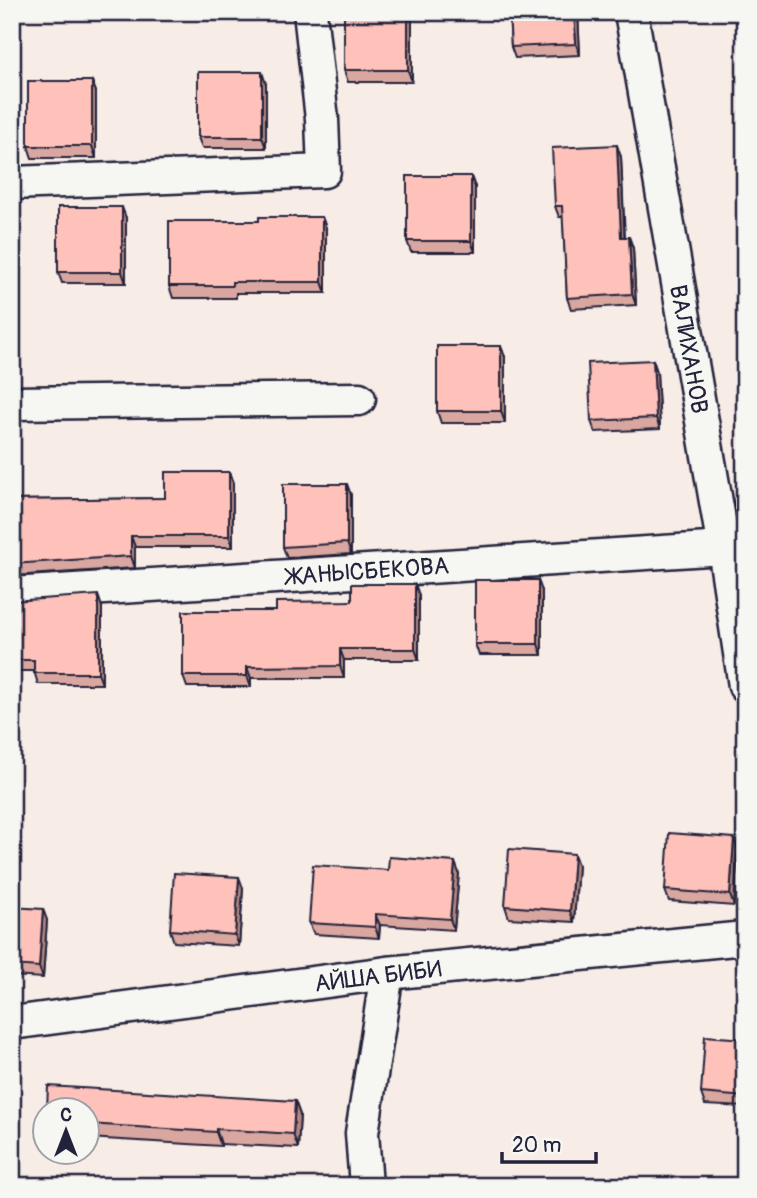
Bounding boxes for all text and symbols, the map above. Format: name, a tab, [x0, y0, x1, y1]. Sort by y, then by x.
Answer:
street label: ВАЛИХАНОВ	[663, 282, 714, 416]
street label: ЖАНЫСБЕКОВА	[282, 551, 450, 592]
street label: АЙША БИБИ	[313, 954, 443, 999]
north arrow	[32, 1096, 102, 1166]
text: С	[60, 1103, 72, 1127]
scale bar	[502, 1121, 596, 1165]
text: 20 m	[512, 1132, 561, 1159]

